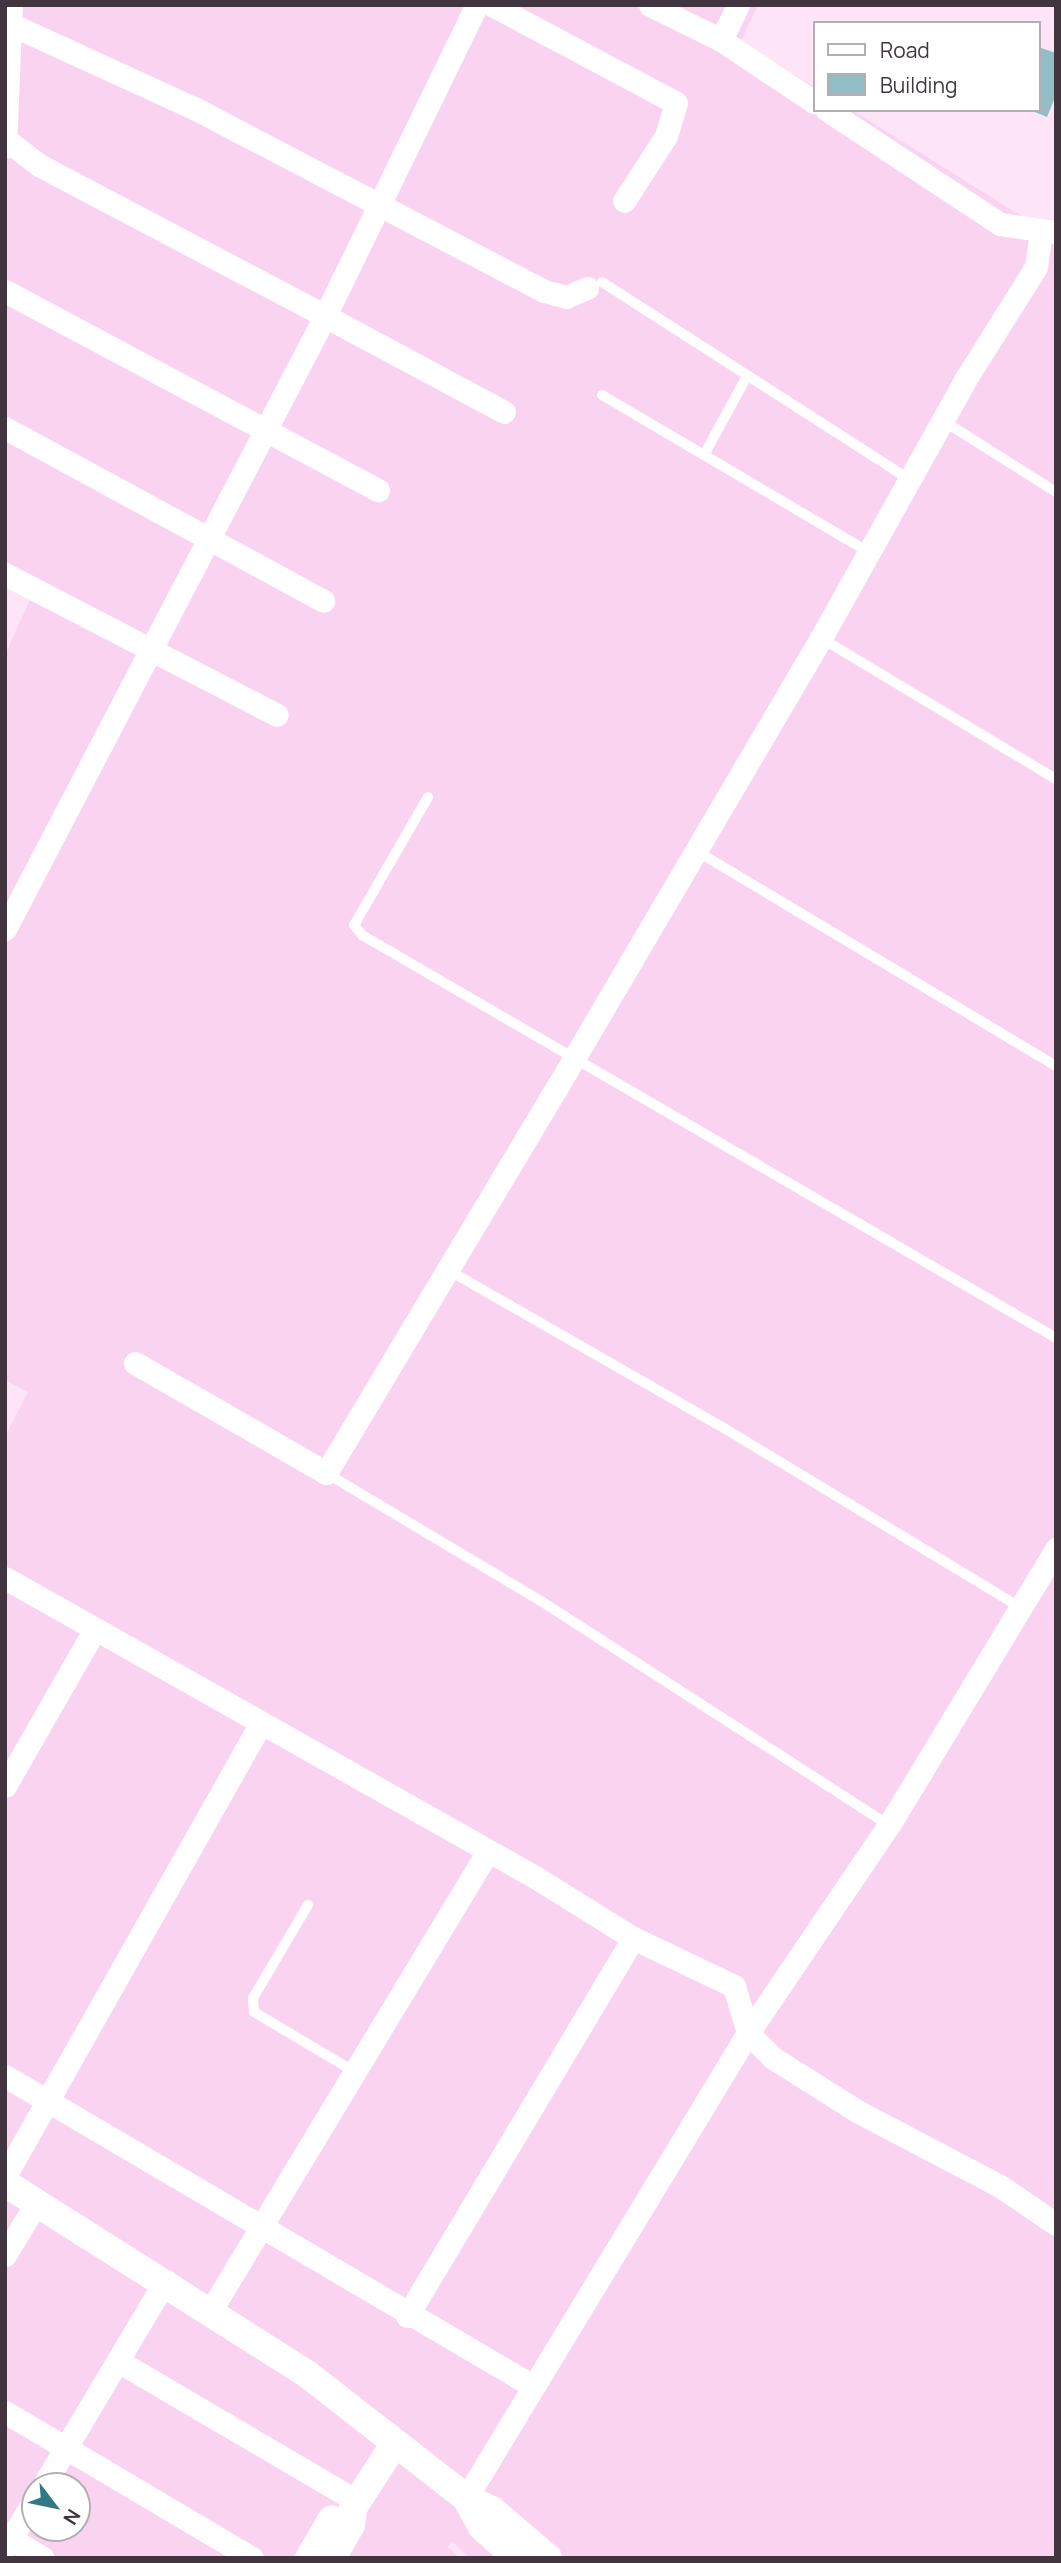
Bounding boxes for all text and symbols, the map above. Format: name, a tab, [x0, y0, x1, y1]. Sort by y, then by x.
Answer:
legend	[813, 21, 1040, 112]
text: Road	[880, 36, 930, 64]
text: Building	[880, 71, 957, 99]
north arrow	[21, 2472, 91, 2542]
text: N	[57, 2504, 87, 2530]

